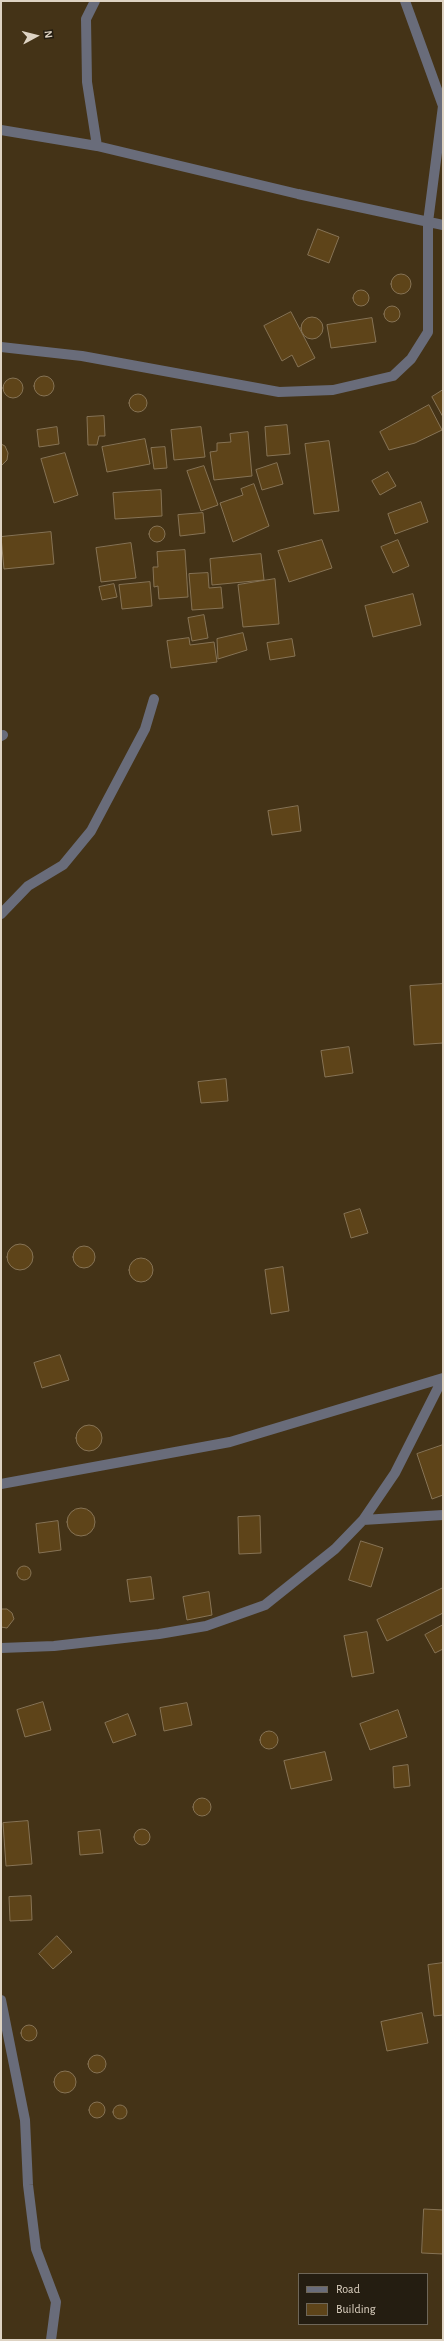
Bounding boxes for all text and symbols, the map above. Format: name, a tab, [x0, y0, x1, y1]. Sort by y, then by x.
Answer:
north arrow	[16, 16, 56, 56]
text: N	[42, 30, 54, 39]
legend	[298, 2273, 428, 2325]
text: Road	[336, 2283, 360, 2295]
text: Building	[336, 2303, 376, 2315]

